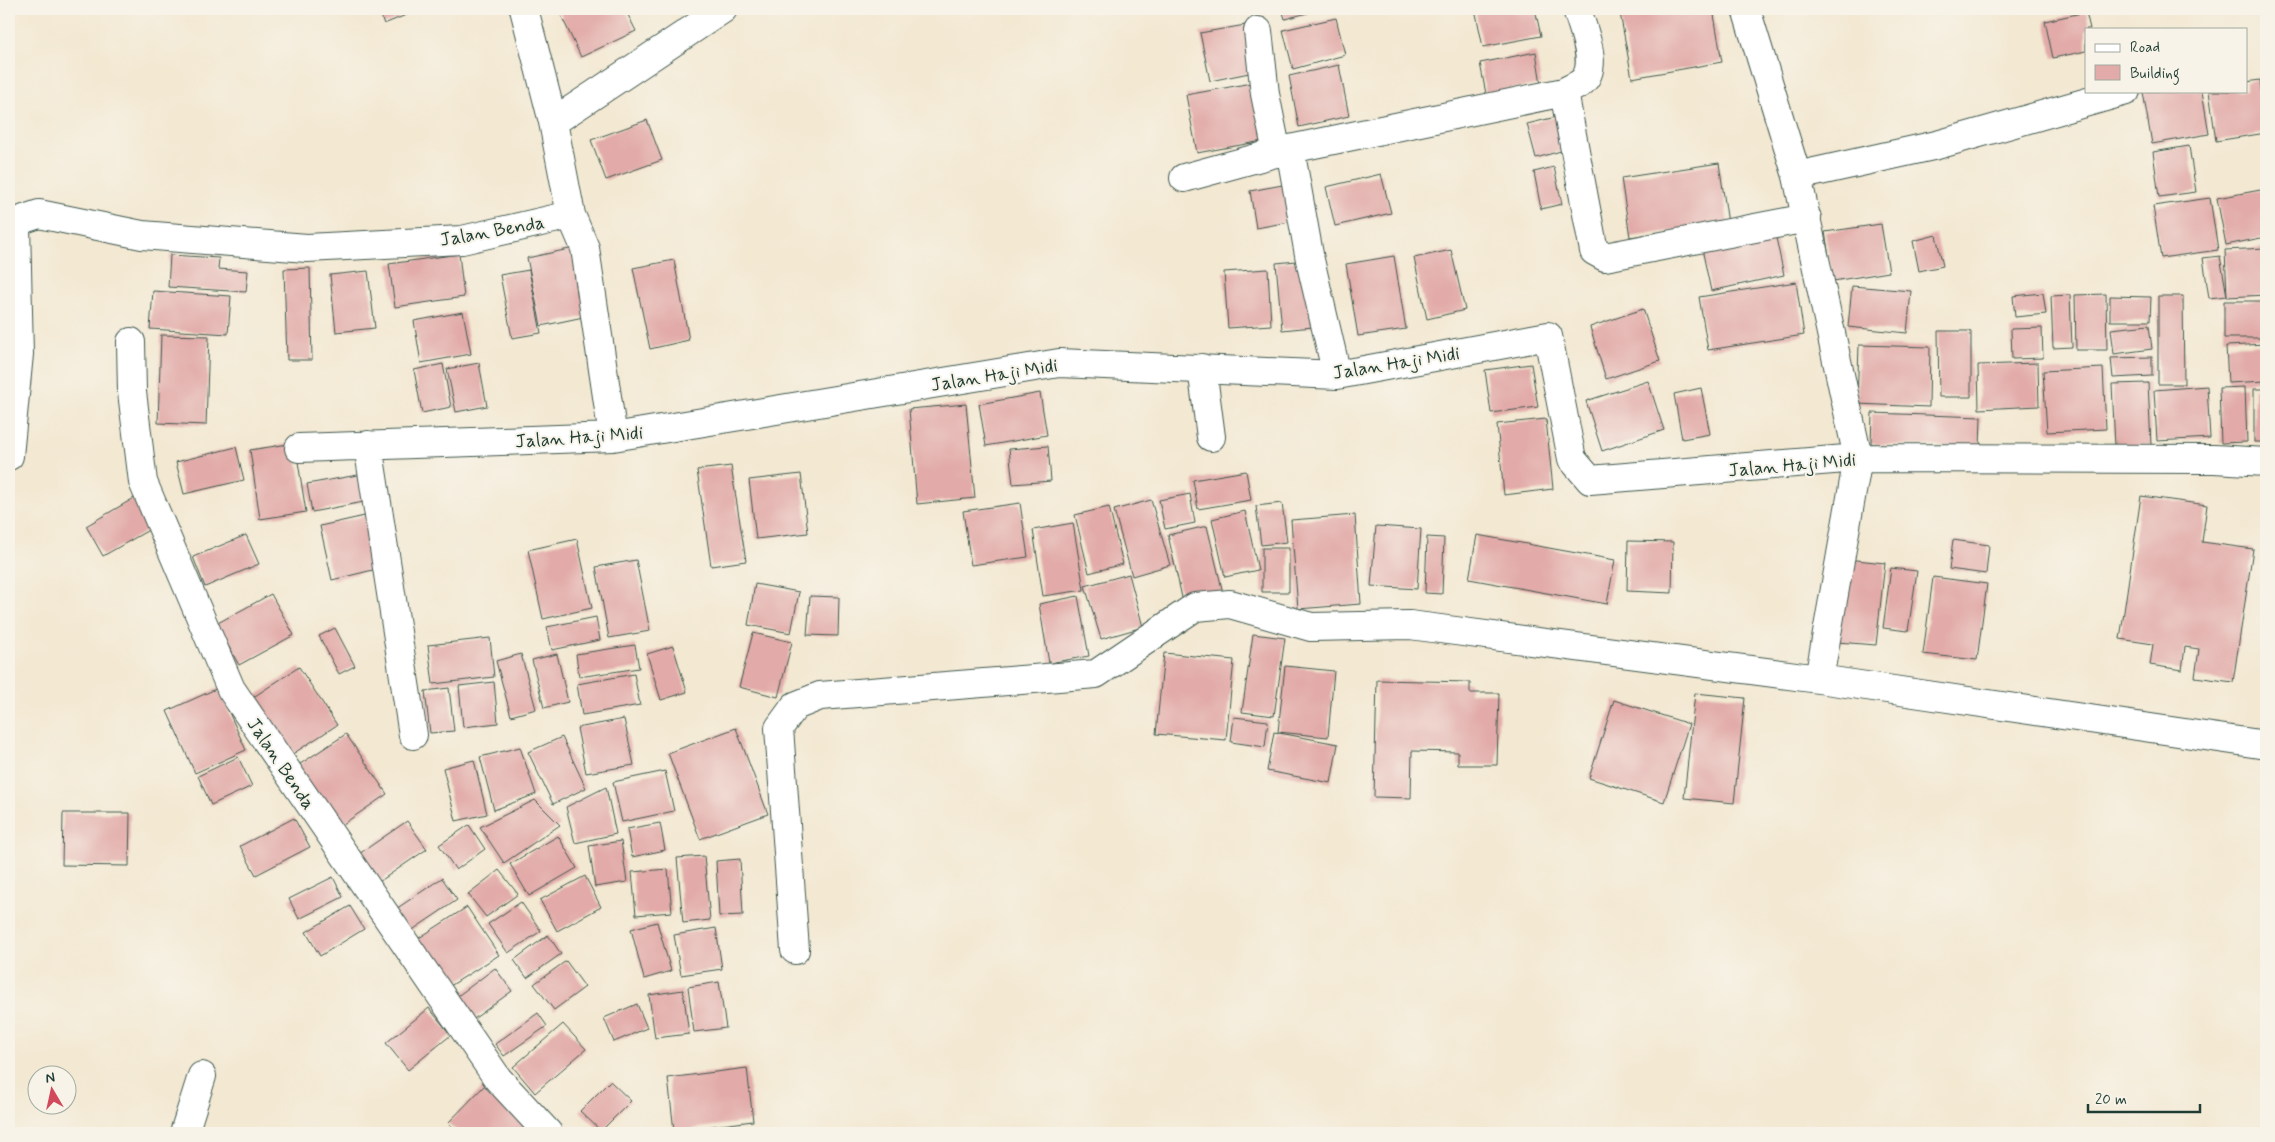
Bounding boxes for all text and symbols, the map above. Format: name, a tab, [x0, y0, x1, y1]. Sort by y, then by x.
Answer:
legend	[2085, 28, 2248, 92]
text: Road	[2130, 38, 2160, 58]
text: Building	[2130, 64, 2180, 85]
street label: Jalan Benda	[438, 210, 547, 253]
street label: Jalan Haji Midi	[1331, 341, 1462, 387]
street label: Jalan Haji Midi	[929, 353, 1060, 399]
street label: Jalan Haji Midi	[514, 421, 644, 455]
street label: Jalan Haji Midi	[1727, 447, 1857, 485]
street label: Jalan Benda	[241, 713, 321, 815]
north arrow	[28, 1064, 78, 1114]
text: N	[44, 1069, 56, 1088]
scale bar	[2088, 1082, 2200, 1114]
text: 20 m	[2095, 1090, 2127, 1110]

